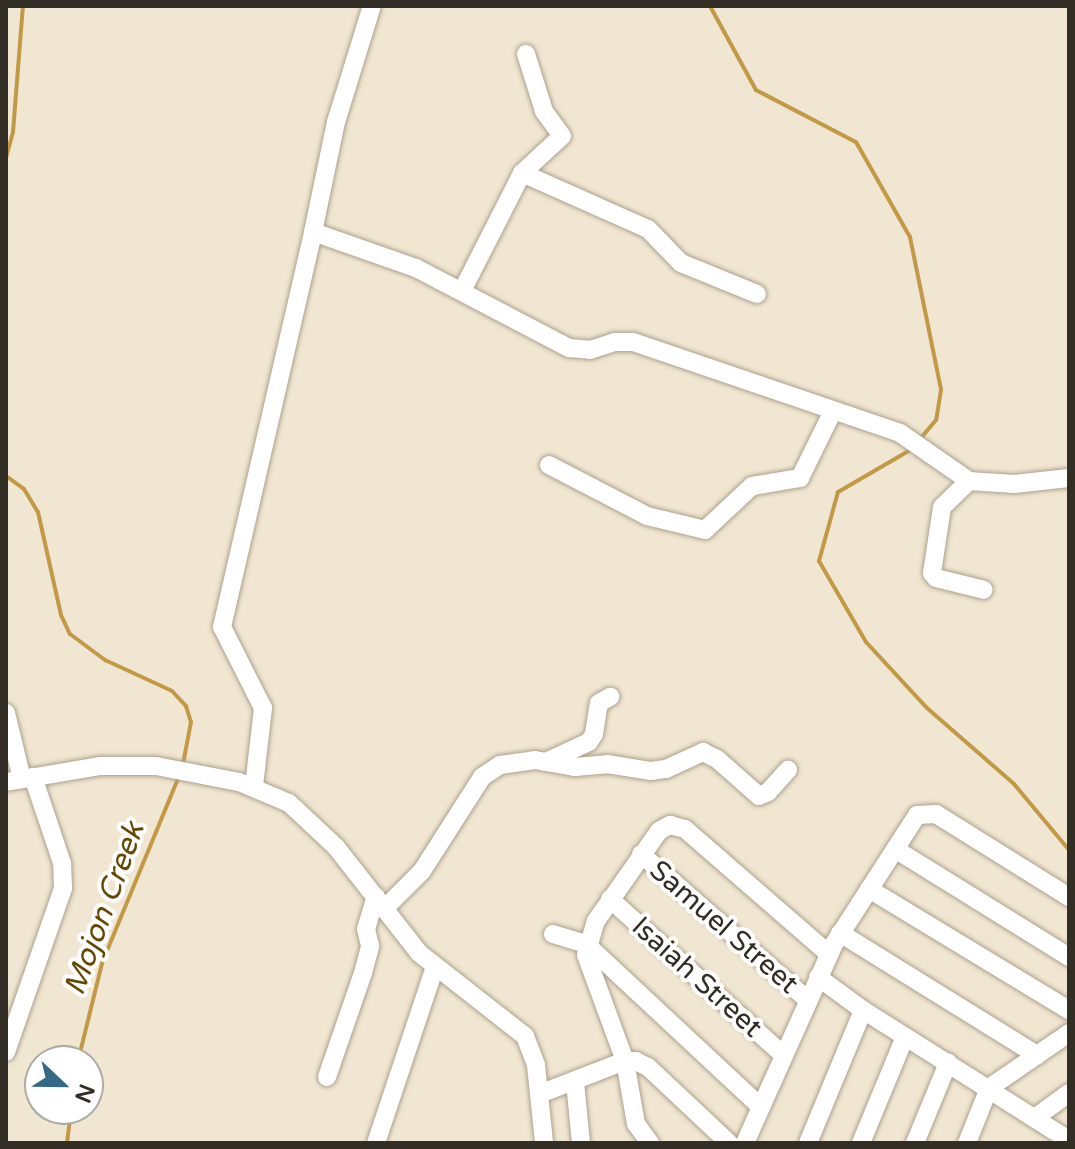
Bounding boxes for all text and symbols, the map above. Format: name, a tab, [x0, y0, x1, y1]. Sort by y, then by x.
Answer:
water label: Mojon Creek	[57, 818, 153, 1000]
street label: Samuel Street	[643, 853, 805, 1001]
street label: Isaiah Street	[625, 910, 769, 1044]
north arrow	[24, 1045, 104, 1125]
text: N	[69, 1080, 100, 1106]

